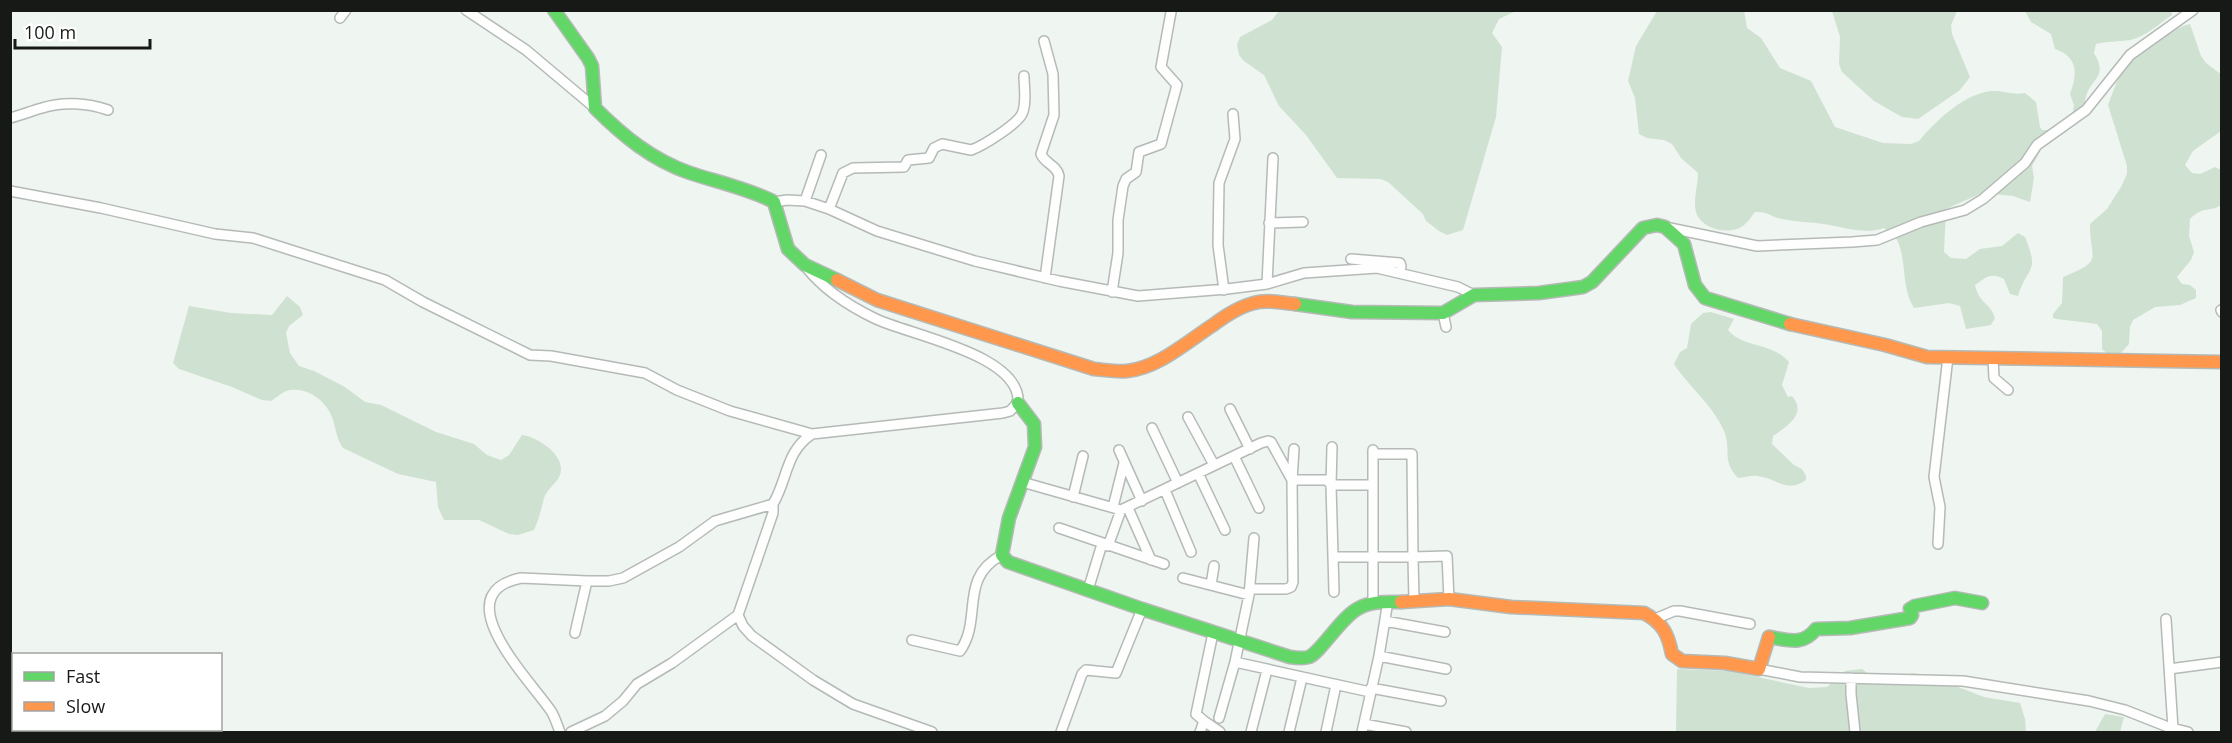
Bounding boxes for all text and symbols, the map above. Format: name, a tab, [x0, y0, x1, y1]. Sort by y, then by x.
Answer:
scale bar	[15, 12, 150, 50]
text: 100 m	[24, 20, 76, 44]
legend	[12, 653, 222, 731]
text: Fast	[66, 664, 100, 688]
text: Slow	[66, 694, 105, 718]

